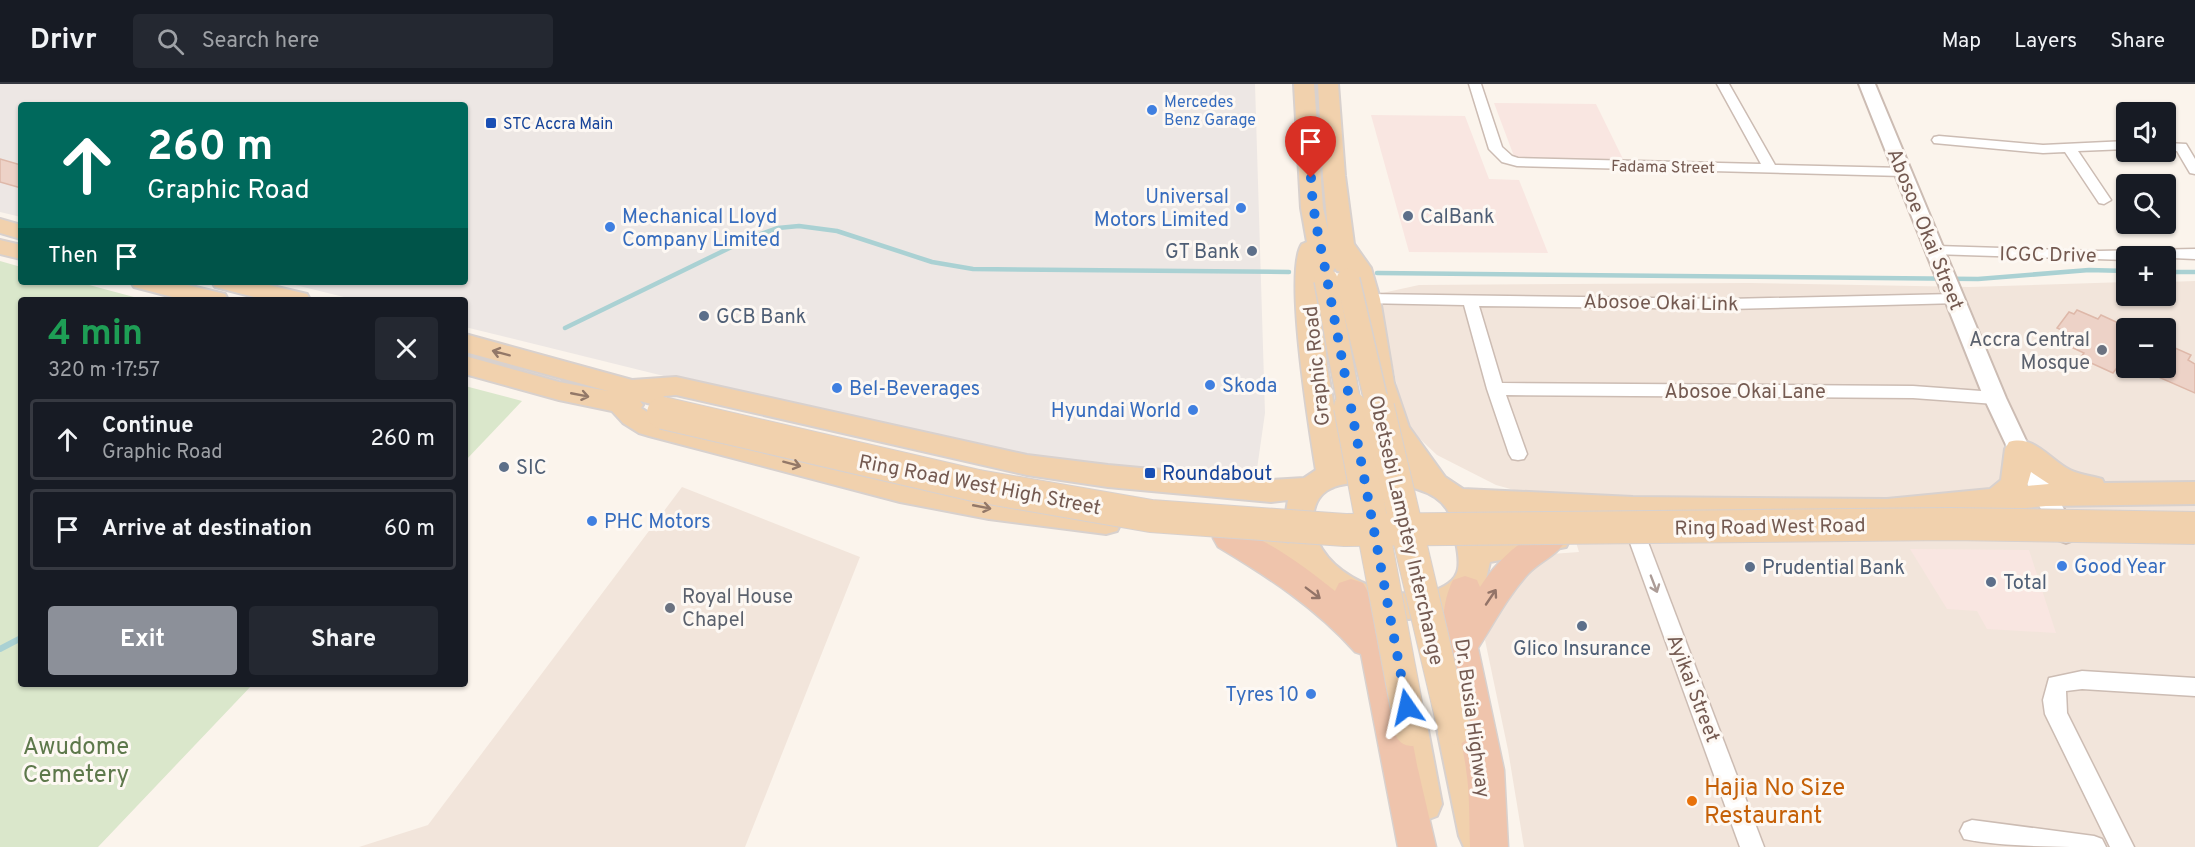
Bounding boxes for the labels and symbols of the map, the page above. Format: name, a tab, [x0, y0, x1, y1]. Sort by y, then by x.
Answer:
place label: Mercedes Benz Garage	[1164, 93, 1256, 131]
marker: Mercedes Benz Garage	[1145, 103, 1159, 117]
place label: STC Accra Main	[503, 115, 613, 135]
marker: STC Accra Main	[484, 116, 498, 130]
pin	[1285, 116, 1336, 178]
street label: Abosoe Okai Street	[1880, 145, 1968, 315]
street label: Fadama Street	[1611, 157, 1715, 179]
place label: Universal Motors Limited	[1094, 185, 1229, 234]
marker: Universal Motors Limited	[1234, 201, 1248, 215]
place label: Mechanical Lloyd Company Limited	[622, 205, 780, 254]
place label: CalBank	[1420, 205, 1495, 231]
marker: CalBank	[1401, 209, 1415, 223]
marker: Mechanical Lloyd Company Limited	[603, 220, 617, 234]
place label: GT Bank	[1165, 240, 1240, 266]
street label: ICGC Drive	[1999, 242, 2097, 270]
marker: GT Bank	[1245, 244, 1259, 258]
street label: Abosoe Okai Link	[1583, 290, 1739, 318]
street label: Graphic Road	[1299, 304, 1337, 427]
place label: GCB Bank	[716, 305, 806, 331]
marker: GCB Bank	[697, 309, 711, 323]
place label: Accra Central Mosque	[1969, 328, 2090, 377]
marker: Accra Central Mosque	[2095, 343, 2109, 357]
one-way arrow	[492, 346, 511, 358]
place label: Skoda	[1222, 374, 1277, 400]
place label: Bel-Beverages	[849, 377, 980, 403]
marker: Skoda	[1203, 378, 1217, 392]
street label: Abosoe Okai Lane	[1664, 380, 1826, 406]
marker: Bel-Beverages	[830, 381, 844, 395]
one-way arrow	[570, 390, 589, 401]
street label: Obetsebi Lamptey Interchange	[1361, 393, 1449, 668]
place label: Hyundai World	[1051, 399, 1181, 425]
marker: Hyundai World	[1186, 403, 1200, 417]
street label: Ring Road West High Street	[856, 450, 1103, 522]
place label: SIC	[516, 456, 547, 482]
one-way arrow	[782, 459, 801, 471]
marker: SIC	[497, 460, 511, 474]
place label: Roundabout	[1162, 462, 1272, 488]
marker: Roundabout	[1143, 466, 1157, 480]
one-way arrow	[972, 502, 991, 513]
place label: PHC Motors	[604, 510, 711, 536]
street label: Ring Road West Road	[1674, 513, 1866, 543]
marker: PHC Motors	[585, 514, 599, 528]
place label: Good Year	[2074, 555, 2166, 581]
place label: Prudential Bank	[1762, 556, 1905, 582]
marker: Good Year	[2055, 559, 2069, 573]
marker: Prudential Bank	[1743, 560, 1757, 574]
place label: Total	[2003, 571, 2047, 597]
one-way arrow	[1649, 574, 1660, 593]
marker: Total	[1984, 575, 1998, 589]
place label: Royal House Chapel	[682, 585, 793, 634]
one-way arrow	[1305, 586, 1321, 599]
one-way arrow	[1485, 588, 1498, 605]
marker: Royal House Chapel	[663, 601, 677, 615]
marker: Glico Insurance	[1575, 619, 1589, 633]
street label: Ayikai Street	[1660, 631, 1725, 746]
street label: Dr. Busia Highway	[1447, 637, 1495, 800]
place label: Glico Insurance	[1513, 637, 1651, 663]
position arrow	[1375, 675, 1439, 739]
place label: Tyres 10	[1225, 683, 1299, 709]
marker: Tyres 10	[1304, 687, 1318, 701]
park label: Awudome Cemetery	[23, 733, 129, 791]
place label: Hajia No Size Restaurant	[1704, 774, 1845, 832]
marker: Hajia No Size Restaurant	[1685, 794, 1699, 808]

